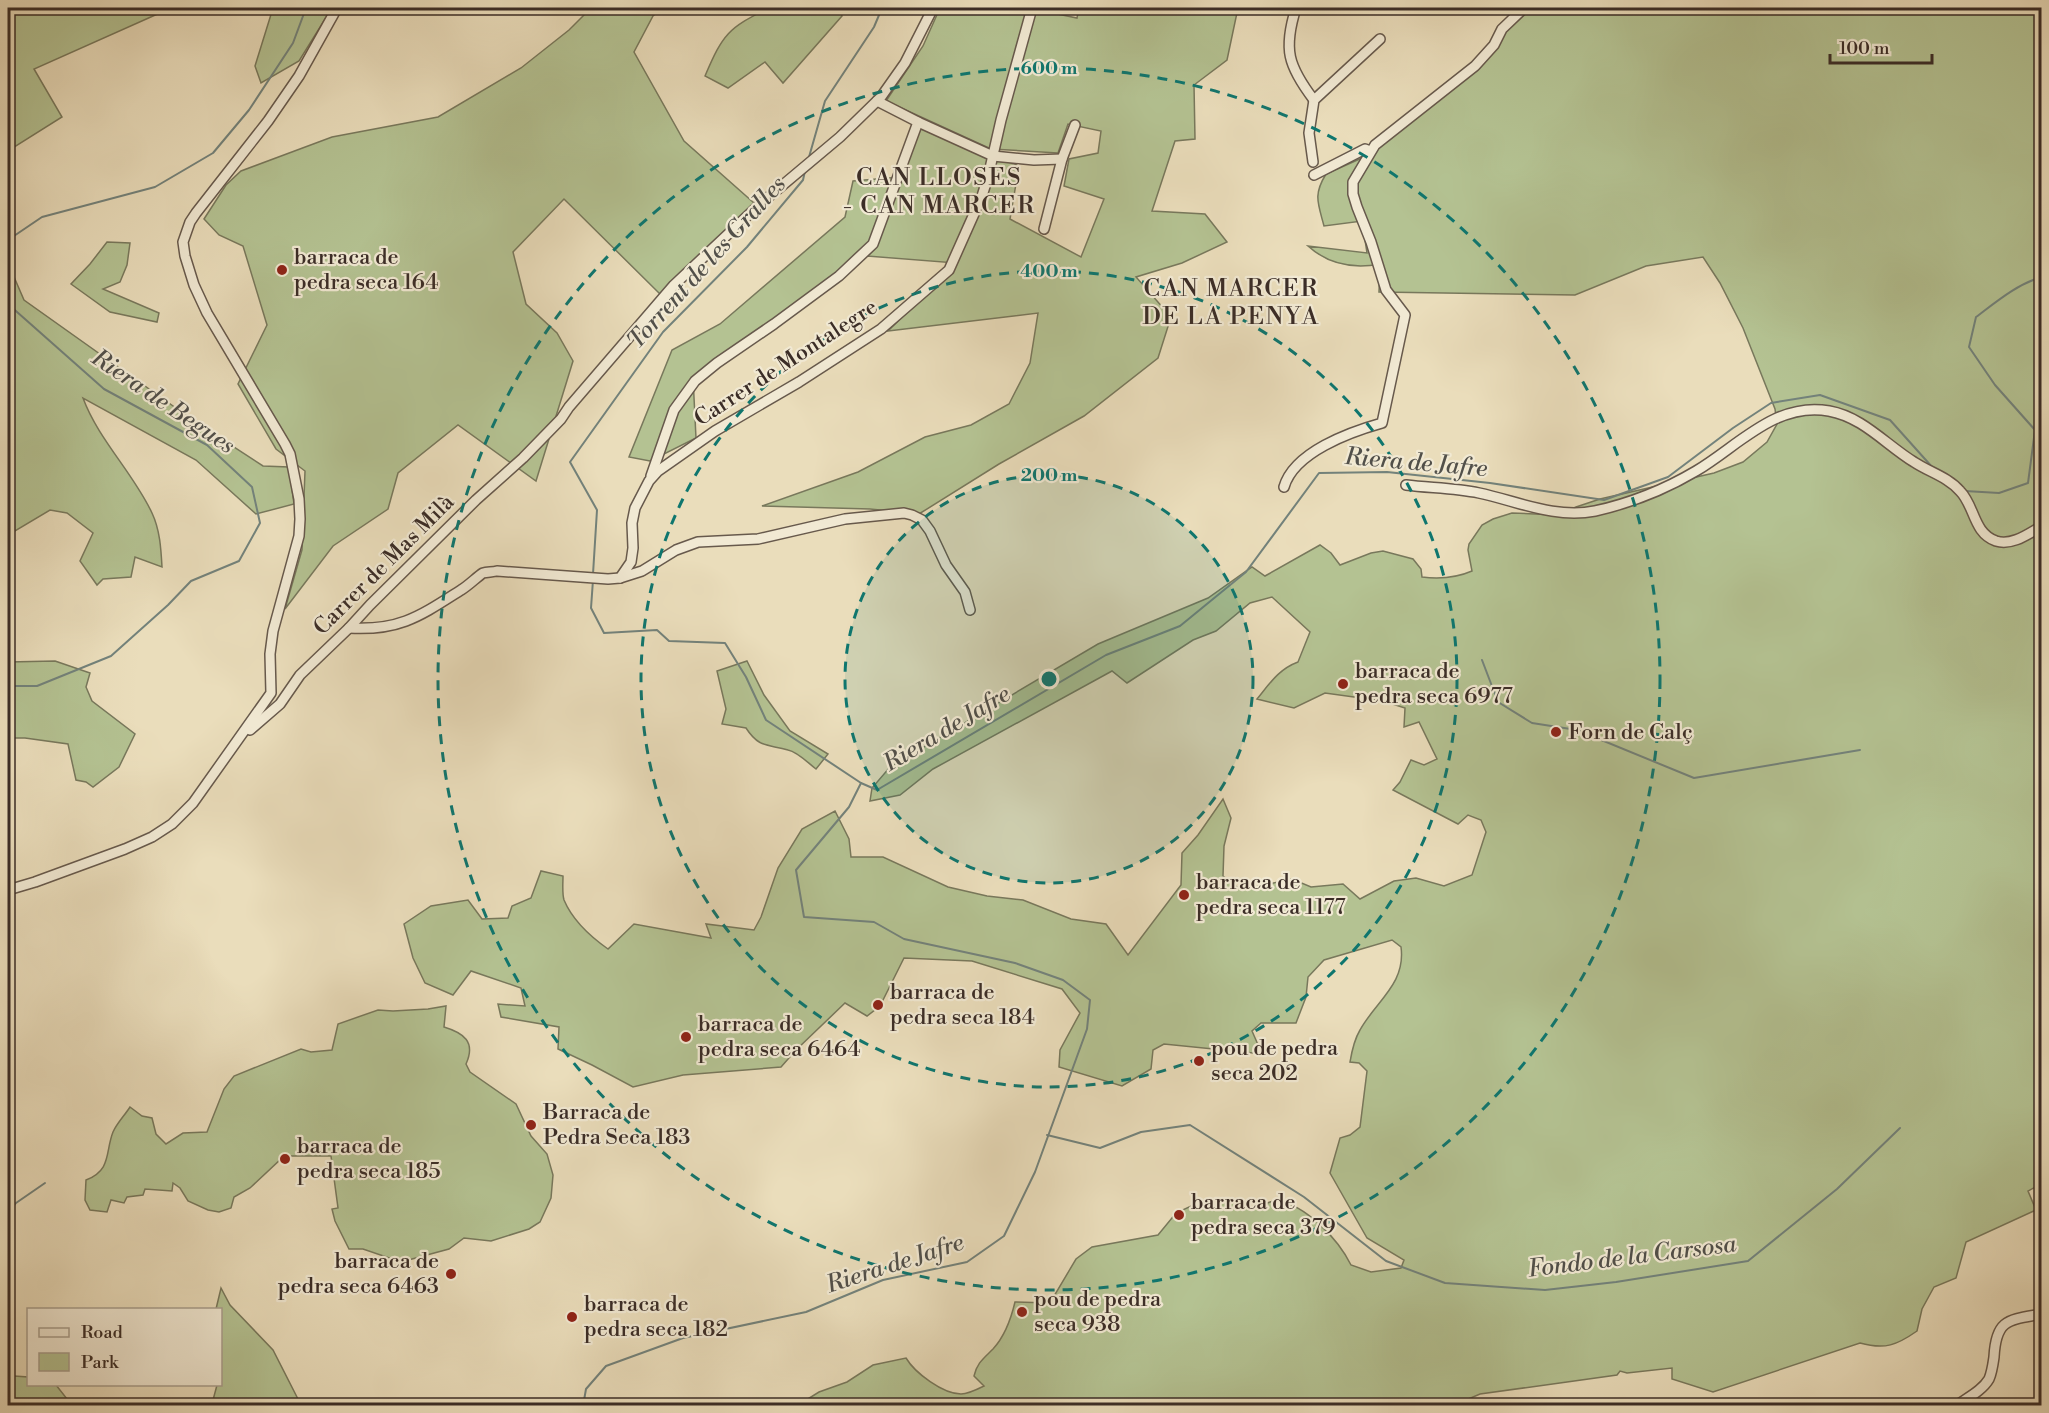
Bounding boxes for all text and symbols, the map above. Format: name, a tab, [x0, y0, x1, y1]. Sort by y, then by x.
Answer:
scale bar	[1830, 27, 1932, 65]
text: 100 m	[1839, 37, 1890, 60]
text: 600 m	[1021, 57, 1078, 80]
district label: CAN LLOSES - CAN MARCER	[843, 163, 1035, 221]
water label: Torrent de les Gralles	[621, 170, 793, 356]
place label: barraca de pedra seca 164	[294, 244, 438, 296]
text: 400 m	[1020, 260, 1078, 283]
marker: barraca de pedra seca 164	[275, 263, 289, 277]
district label: CAN MARCER DE LA PENYA	[1142, 274, 1320, 332]
street label: Carrer de Montalegre	[689, 294, 883, 432]
water label: Riera de Begues	[85, 342, 240, 461]
water label: Riera de Jafre	[1342, 442, 1489, 484]
text: 200 m	[1021, 464, 1078, 487]
street label: Carrer de Mas Milà	[308, 488, 461, 641]
place label: barraca de pedra seca 6977	[1355, 658, 1513, 710]
centre of rings	[1039, 669, 1059, 689]
marker: barraca de pedra seca 6977	[1336, 677, 1350, 691]
water label: Riera de Jafre	[877, 679, 1016, 779]
place label: Forn de Calç	[1568, 719, 1693, 746]
marker: Forn de Calç	[1549, 725, 1563, 739]
place label: barraca de pedra seca 1177	[1196, 869, 1346, 921]
marker: barraca de pedra seca 1177	[1177, 888, 1191, 902]
place label: barraca de pedra seca 184	[890, 979, 1035, 1031]
marker: barraca de pedra seca 184	[871, 998, 885, 1012]
place label: barraca de pedra seca 6464	[698, 1011, 861, 1063]
marker: barraca de pedra seca 6464	[679, 1030, 693, 1044]
place label: pou de pedra seca 202	[1211, 1035, 1339, 1087]
marker: pou de pedra seca 202	[1192, 1054, 1206, 1068]
place label: Barraca de Pedra Seca 183	[542, 1099, 691, 1151]
marker: Barraca de Pedra Seca 183	[524, 1118, 538, 1132]
place label: barraca de pedra seca 185	[297, 1133, 441, 1185]
marker: barraca de pedra seca 185	[278, 1152, 292, 1166]
place label: barraca de pedra seca 379	[1191, 1189, 1336, 1241]
marker: barraca de pedra seca 379	[1172, 1208, 1186, 1222]
water label: Riera de Jafre	[821, 1228, 968, 1301]
water label: Fondo de la Carsosa	[1526, 1229, 1739, 1285]
place label: barraca de pedra seca 6463	[278, 1248, 439, 1300]
marker: barraca de pedra seca 6463	[444, 1267, 458, 1281]
place label: pou de pedra seca 938	[1034, 1286, 1162, 1338]
place label: barraca de pedra seca 182	[584, 1291, 728, 1343]
marker: pou de pedra seca 938	[1015, 1305, 1029, 1319]
legend	[27, 1308, 222, 1386]
marker: barraca de pedra seca 182	[565, 1310, 579, 1324]
text: Road	[81, 1321, 124, 1344]
text: Park	[81, 1351, 120, 1374]

